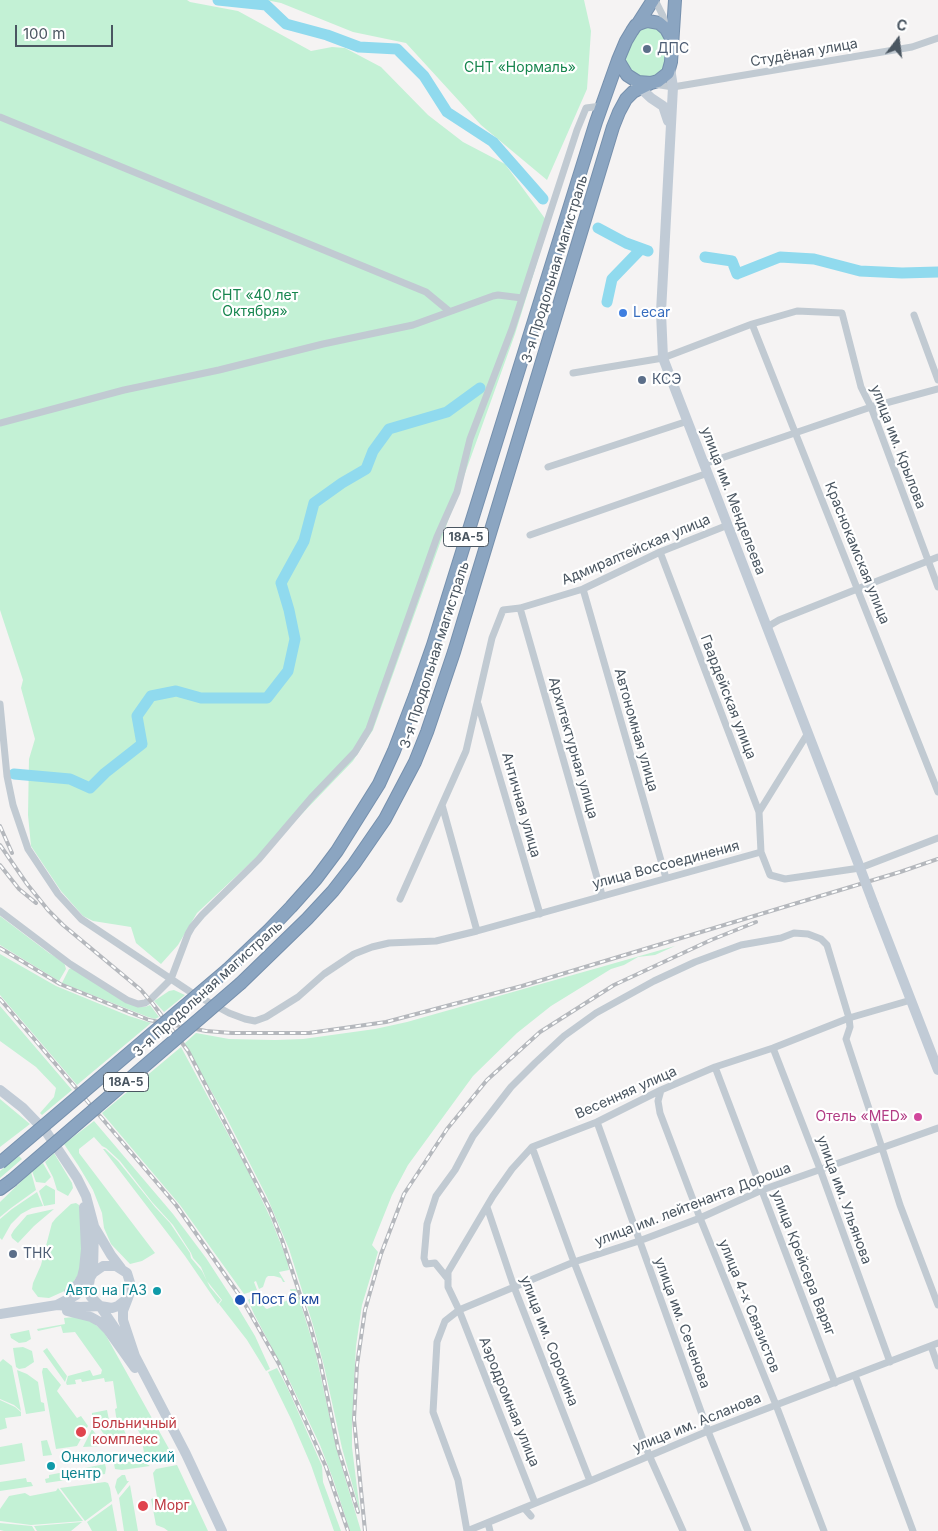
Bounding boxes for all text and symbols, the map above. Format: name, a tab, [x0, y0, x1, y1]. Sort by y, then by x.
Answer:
scale bar	[18, 15, 115, 47]
north arrow	[873, 15, 923, 65]
text: С	[895, 15, 909, 35]
text: 100 m	[23, 24, 65, 43]
street label: Студёная улица	[749, 35, 859, 71]
place label: ДПС	[657, 41, 689, 57]
marker: ДПС	[641, 43, 653, 55]
park label: СНТ «Нормаль»	[464, 60, 576, 76]
street label: 3-я Продольная магистраль	[518, 173, 592, 365]
park label: СНТ «40 лет Октября»	[212, 288, 298, 321]
place label: Lecar	[633, 305, 670, 321]
marker: Lecar	[617, 307, 629, 319]
place label: КСЭ	[652, 372, 681, 388]
marker: КСЭ	[636, 374, 648, 386]
street label: улица им. Крылова	[867, 383, 929, 511]
street label: улица им. Менделеева	[697, 425, 769, 577]
street label: Краснокамская улица	[821, 479, 893, 627]
street label: Адмиралтейская улица	[559, 511, 713, 589]
road number: 18А-5	[444, 528, 488, 546]
street label: 3-я Продольная магистраль	[397, 559, 473, 751]
street label: Гвардейская улица	[697, 632, 759, 762]
street label: Автономная улица	[610, 666, 662, 794]
street label: Архитектурная улица	[545, 675, 601, 821]
street label: Античная улица	[498, 750, 544, 860]
street label: улица Воссоединения	[591, 837, 741, 893]
street label: 3-я Продольная магистраль	[130, 917, 286, 1061]
street label: Весенняя улица	[573, 1063, 679, 1123]
road number: 18А-5	[104, 1072, 148, 1092]
place label: Отель «MED»	[816, 1109, 908, 1125]
marker: Отель «MED»	[912, 1111, 924, 1123]
street label: улица им. Ульянова	[813, 1133, 875, 1267]
street label: улица им. лейтенанта Дороша	[593, 1160, 793, 1250]
street label: улица Крейсера Варяг	[768, 1188, 838, 1338]
street label: улица 4-х Связистов	[715, 1237, 783, 1375]
place label: ТНК	[23, 1246, 52, 1262]
marker: ТНК	[7, 1248, 19, 1260]
street label: улица им. Сеченова	[651, 1255, 713, 1391]
street label: улица им. Сорокина	[516, 1273, 582, 1409]
place label: Авто на ГАЗ	[66, 1283, 147, 1299]
marker: Авто на ГАЗ	[151, 1285, 163, 1297]
place label: Пост 6 км	[251, 1292, 319, 1308]
marker: Пост 6 км	[233, 1293, 247, 1307]
street label: Аэродромная улица	[475, 1335, 543, 1469]
street label: улица им. Асланова	[630, 1390, 764, 1456]
place label: Больничный комплекс	[92, 1416, 177, 1448]
marker: Больничный комплекс	[74, 1425, 88, 1439]
place label: Онкологический центр	[61, 1450, 175, 1482]
marker: Онкологический центр	[45, 1460, 57, 1472]
place label: Морг	[154, 1498, 190, 1514]
marker: Морг	[136, 1499, 150, 1513]

